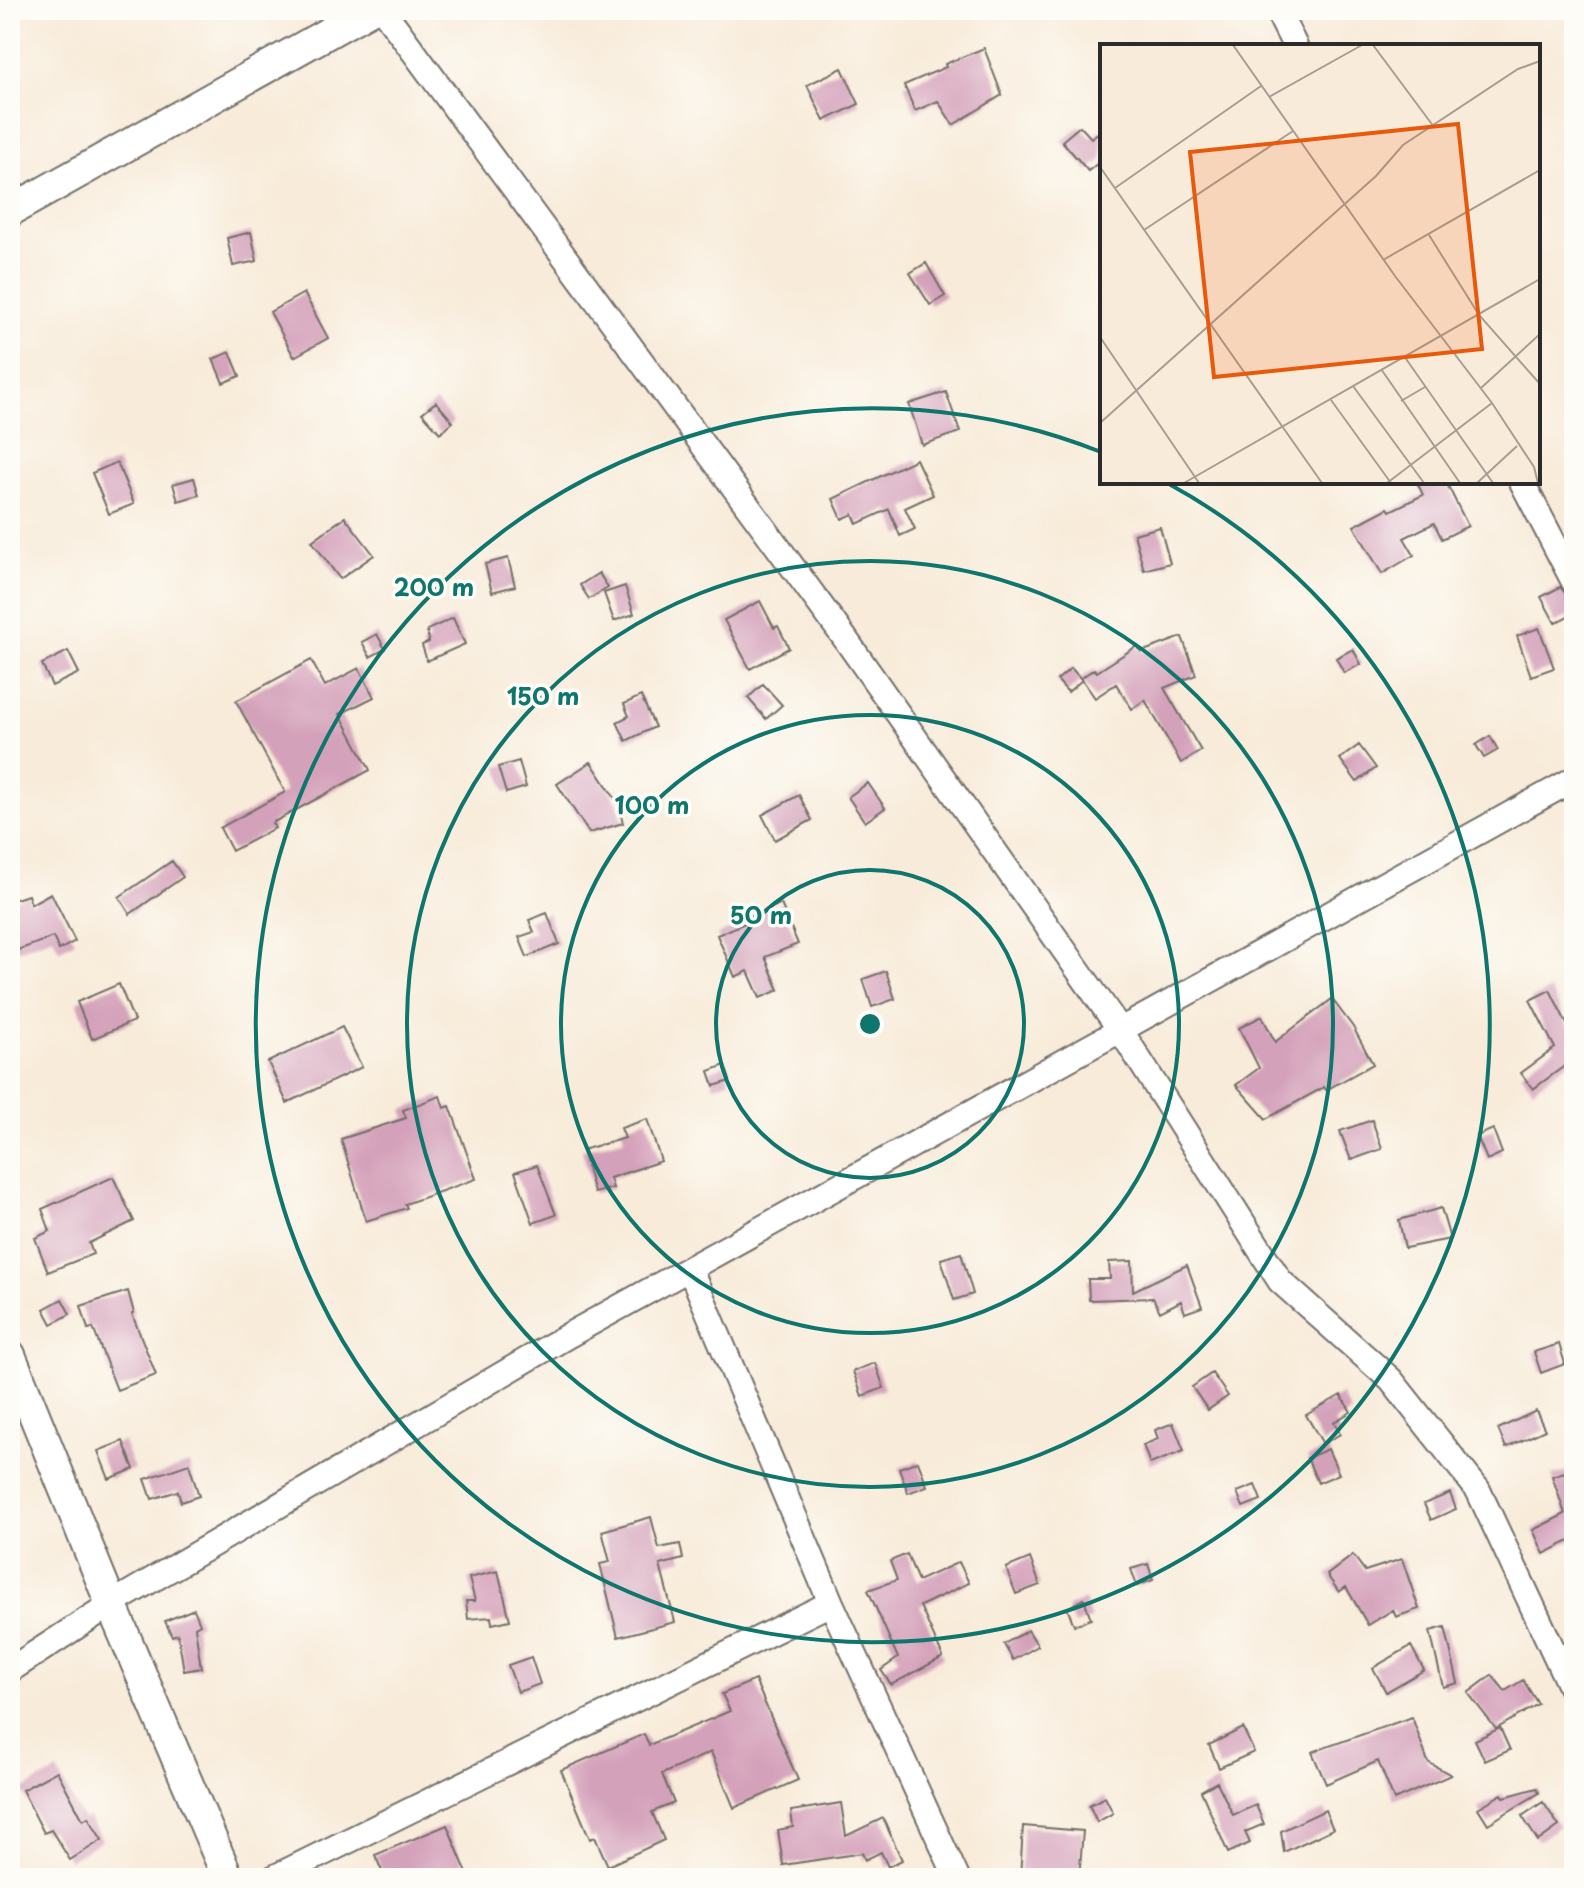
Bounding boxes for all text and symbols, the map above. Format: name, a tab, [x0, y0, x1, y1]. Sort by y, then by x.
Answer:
inset map	[1100, 44, 1540, 484]
text: 200 m	[394, 568, 474, 604]
text: 150 m	[507, 677, 579, 713]
text: 100 m	[615, 786, 689, 822]
text: 50 m	[730, 896, 792, 932]
centre of rings	[856, 1010, 884, 1038]

